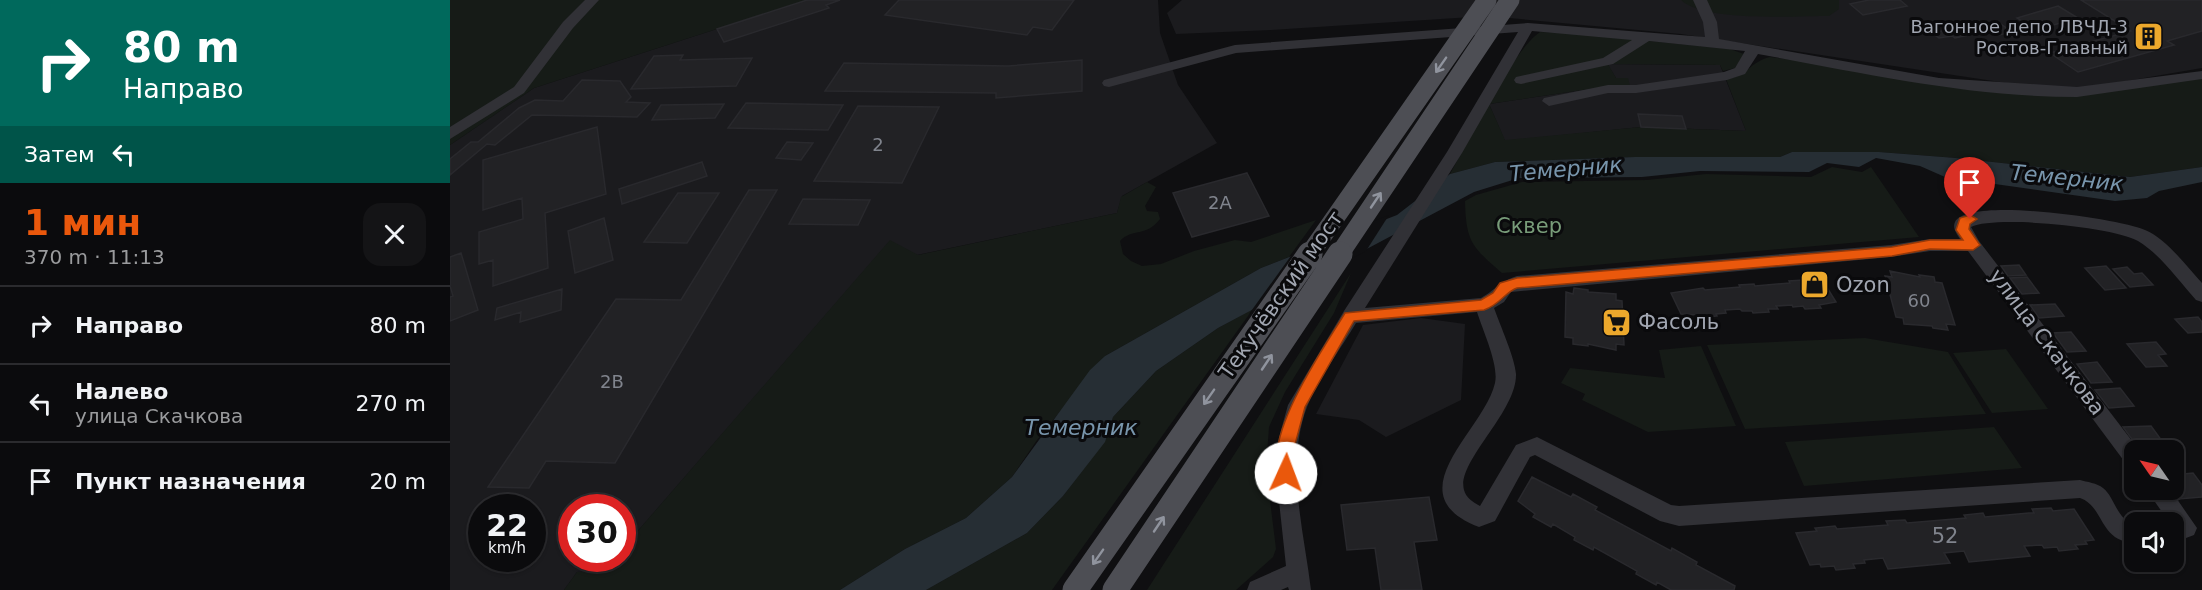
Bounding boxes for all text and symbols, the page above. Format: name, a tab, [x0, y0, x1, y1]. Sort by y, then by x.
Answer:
place label: Вагонное депо ЛВЧД-3 Ростов-Главный	[1911, 16, 2128, 58]
building icon: Вагонное депо ЛВЧД-3 Ростов-Главный	[2133, 20, 2165, 52]
text: 80 m	[123, 23, 240, 72]
icon: right	[24, 24, 102, 102]
one-way arrow	[1435, 57, 1447, 73]
text: Направо	[123, 73, 244, 104]
house number: 2	[872, 134, 884, 155]
icon: left	[107, 138, 140, 171]
text: Затем	[24, 142, 95, 167]
water label: Темерник	[1509, 152, 1624, 186]
pin	[1944, 157, 1995, 219]
water label: Темерник	[2009, 160, 2125, 196]
icon: arrive	[1953, 166, 1986, 199]
house number: 2А	[1208, 192, 1233, 213]
one-way arrow	[1370, 192, 1382, 209]
text: 1 мин	[24, 202, 141, 243]
button: close	[363, 203, 426, 266]
street label: Текучёвский мост	[1213, 207, 1348, 384]
park label: Сквер	[1496, 214, 1562, 238]
text: 370 m · 11:13	[24, 245, 165, 269]
street label: улица Скачкова	[1984, 264, 2110, 420]
shop icon: Ozon	[1799, 269, 1831, 301]
place label: Ozon	[1836, 273, 1890, 297]
house number: 60	[1908, 290, 1930, 311]
supermarket icon: Фасоль	[1601, 306, 1633, 338]
icon: right	[24, 309, 57, 342]
place label: Фасоль	[1638, 310, 1719, 334]
text: Направо	[75, 313, 183, 338]
text: 80 m	[370, 313, 426, 338]
one-way arrow	[1262, 354, 1274, 371]
house number: 2В	[600, 371, 624, 392]
text: Налево	[75, 379, 168, 404]
icon: left	[24, 387, 57, 420]
one-way arrow	[1203, 389, 1215, 405]
text: 270 m	[356, 391, 426, 416]
text: улица Скачкова	[75, 404, 243, 428]
water label: Темерник	[1024, 415, 1138, 440]
north arrow	[2124, 440, 2184, 500]
map controls	[2124, 440, 2184, 572]
position arrow	[1254, 441, 1318, 505]
icon: arrive	[24, 465, 57, 498]
text: Пункт назначения	[75, 469, 306, 494]
text: 20 m	[370, 469, 426, 494]
speed limit sign: 30	[558, 494, 636, 572]
text: 22	[486, 508, 528, 543]
button: sound	[2124, 512, 2184, 572]
one-way arrow	[1153, 516, 1165, 533]
house number: 52	[1932, 524, 1958, 548]
text: km/h	[488, 539, 526, 557]
one-way arrow	[1092, 549, 1104, 565]

